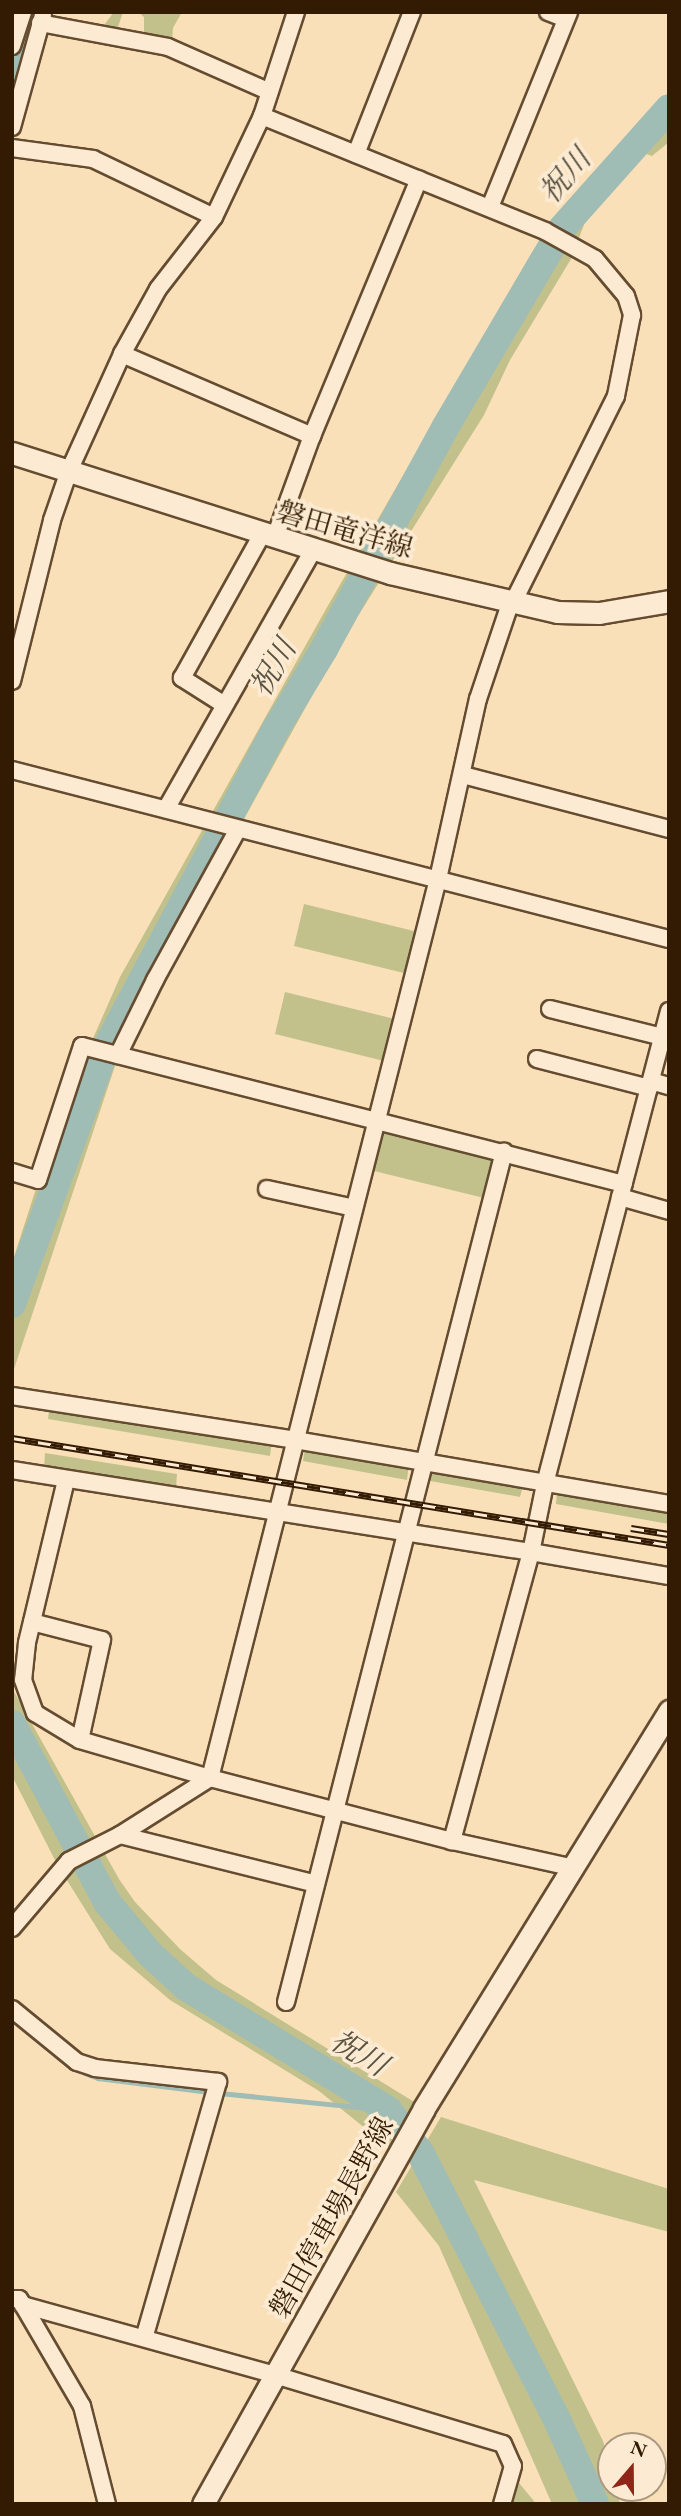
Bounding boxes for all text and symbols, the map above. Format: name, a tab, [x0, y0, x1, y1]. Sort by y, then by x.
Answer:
water label: 祝川	[532, 142, 598, 210]
street label: 磐田竜洋線	[273, 494, 417, 564]
water label: 祝川	[242, 633, 304, 703]
water label: 祝川	[324, 2022, 394, 2084]
street label: 磐田停車場長野線	[262, 2111, 400, 2323]
north arrow	[597, 2432, 667, 2502]
text: N	[627, 2434, 650, 2463]

